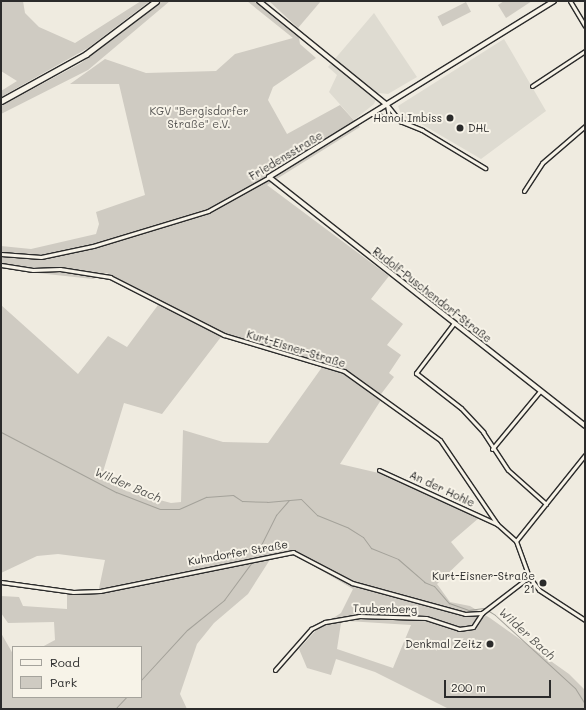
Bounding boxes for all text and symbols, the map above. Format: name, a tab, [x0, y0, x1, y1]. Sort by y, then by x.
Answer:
park label: KGV "Bergisdorfer Straße" e.V.	[149, 105, 249, 131]
place label: Hanoi Imbiss	[373, 111, 442, 125]
marker: Hanoi Imbiss	[445, 113, 455, 123]
place label: DHL	[468, 121, 489, 135]
marker: DHL	[455, 123, 465, 133]
street label: Friedensstraße	[247, 129, 325, 183]
street label: Rudolf-Puschendorf-Straße	[370, 245, 494, 345]
street label: Kurt-Eisner-Straße	[245, 328, 347, 370]
water label: Wilder Bach	[93, 465, 163, 505]
street label: An der Hohle	[407, 468, 477, 510]
street label: Kuhndorfer Straße	[187, 538, 289, 568]
place label: Kurt-Eisner-Straße 21	[432, 570, 535, 596]
marker: Kurt-Eisner-Straße 21	[538, 578, 548, 588]
street label: Taubenberg	[353, 602, 417, 616]
water label: Wilder Bach	[496, 605, 558, 663]
place label: Denkmal Zeitz	[405, 637, 482, 651]
marker: Denkmal Zeitz	[485, 639, 495, 649]
legend	[12, 646, 142, 698]
text: Road	[50, 654, 80, 670]
scale bar	[446, 672, 553, 698]
text: Park	[50, 674, 77, 690]
text: 200 m	[451, 679, 486, 695]

